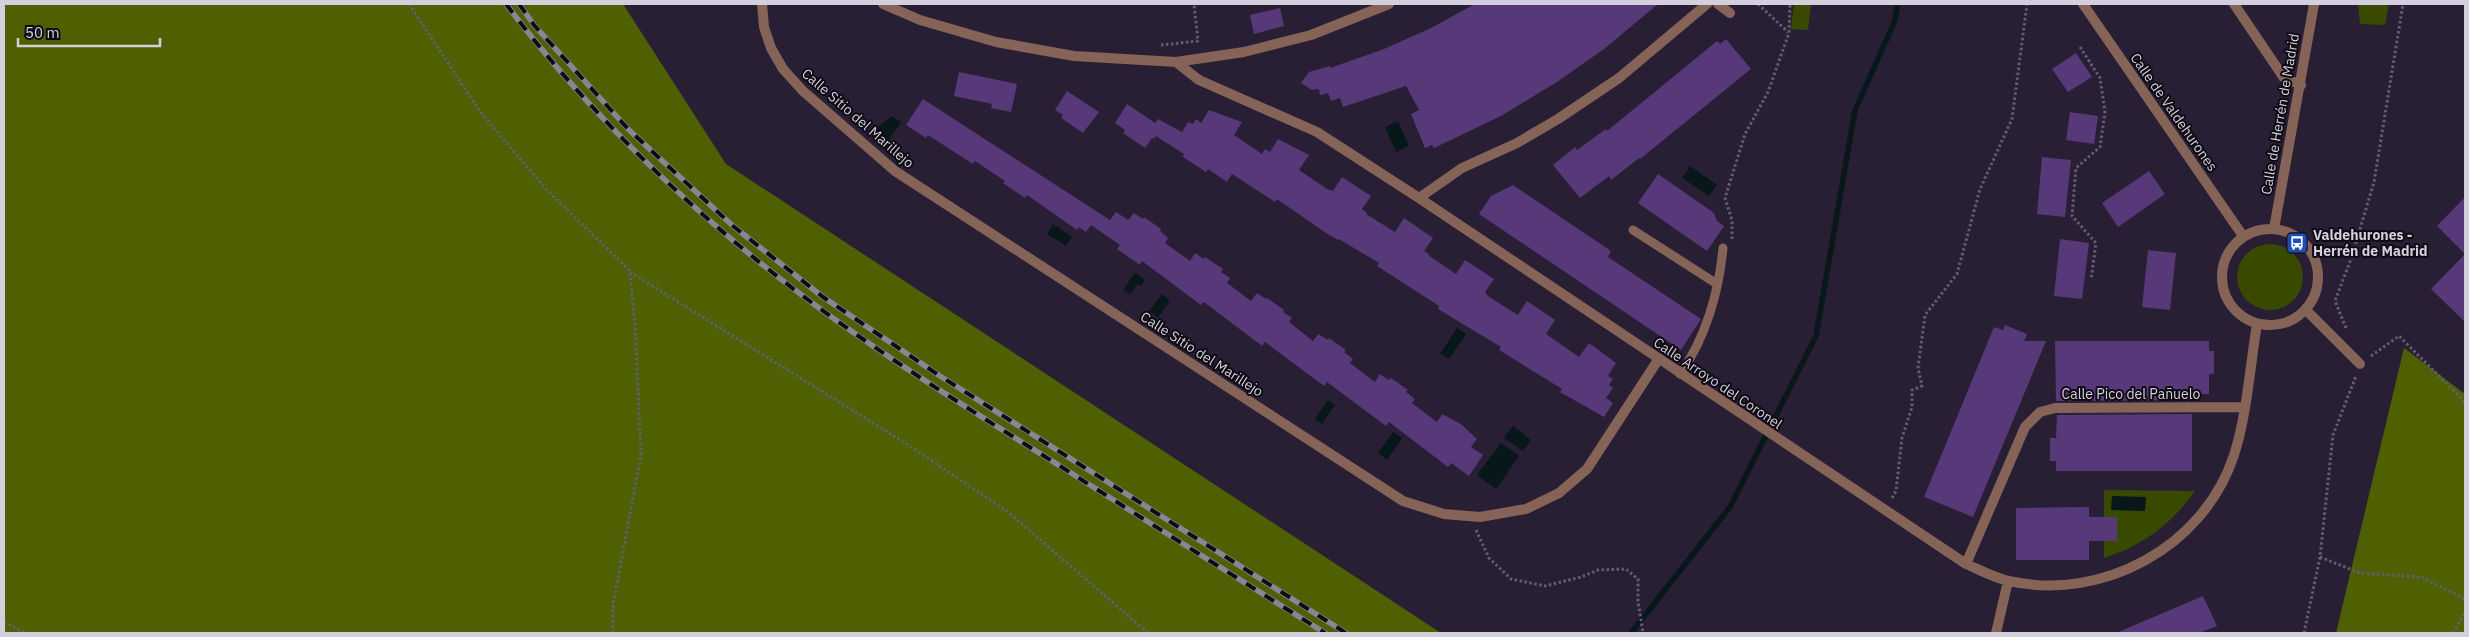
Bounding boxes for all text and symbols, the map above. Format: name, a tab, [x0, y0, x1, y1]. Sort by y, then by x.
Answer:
scale bar	[18, 15, 160, 47]
text: 50 m	[25, 23, 60, 42]
street label: Calle de Herrén de Madrid	[2257, 32, 2303, 196]
street label: Calle de Valdehurones	[2126, 49, 2222, 175]
street label: Calle Sitio del Marillejo	[798, 64, 918, 172]
place label: Valdehurones - Herrén de Madrid	[2313, 226, 2428, 260]
bus stop icon: Valdehurones - Herrén de Madrid	[2285, 231, 2309, 255]
street label: Calle Sitio del Marillejo	[1137, 308, 1267, 401]
street label: Calle Arroyo del Coronel	[1650, 333, 1786, 433]
street label: Calle Pico del Pañuelo	[2062, 385, 2201, 403]

